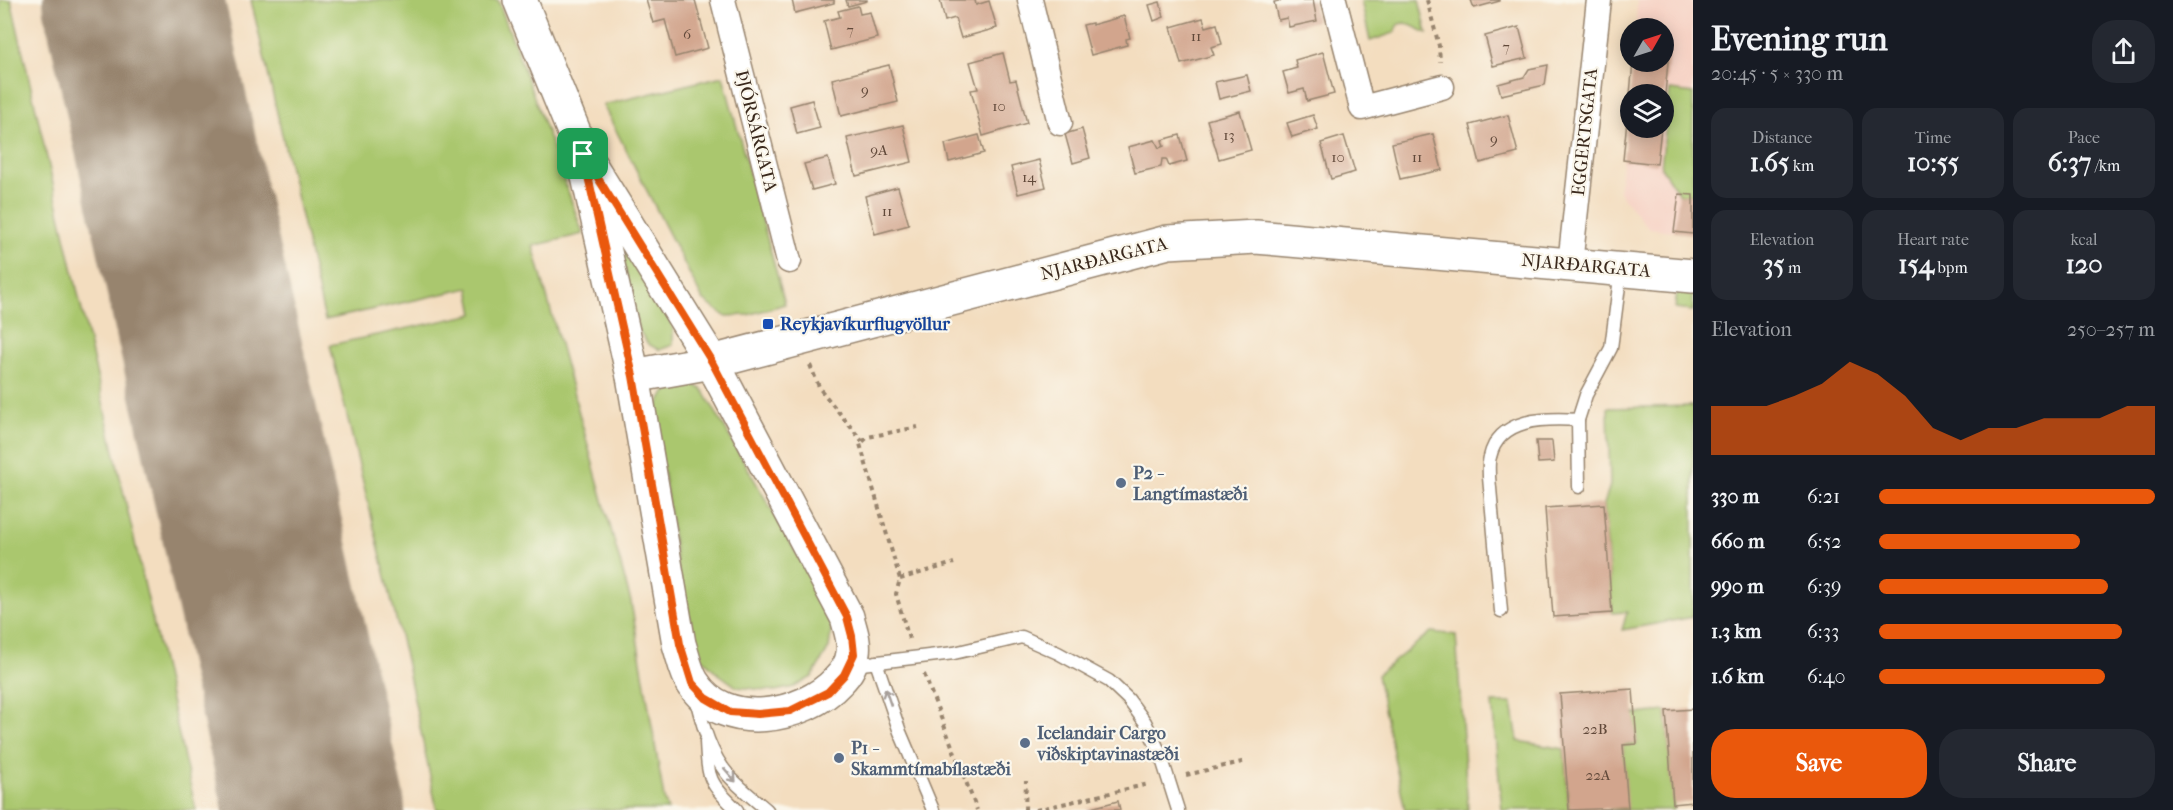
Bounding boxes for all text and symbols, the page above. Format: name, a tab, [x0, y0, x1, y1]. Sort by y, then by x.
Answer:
north arrow	[1620, 18, 1674, 72]
map controls	[1620, 18, 1674, 138]
text: Evening run	[1711, 20, 1888, 59]
button: share	[2092, 20, 2155, 83]
house number: 7	[846, 21, 854, 39]
house number: 6	[683, 25, 692, 43]
house number: 11	[1191, 27, 1201, 45]
house number: 7	[1502, 38, 1510, 56]
text: 20:45 · 5 × 330 m	[1711, 62, 1843, 85]
street label: ÞJÓRSÁRGATA	[731, 67, 783, 195]
street label: EGGERTSGATA	[1568, 67, 1602, 197]
house number: 9	[861, 81, 869, 99]
button: layers	[1620, 84, 1674, 138]
house number: 10	[992, 97, 1006, 115]
house number: 13	[1223, 126, 1235, 144]
pin	[557, 128, 608, 179]
text: Distance	[1752, 128, 1812, 147]
text: Time	[1915, 128, 1951, 147]
text: Pace	[2068, 128, 2100, 147]
house number: 9	[1490, 130, 1498, 148]
icon: arrive	[566, 137, 599, 170]
house number: 9A	[870, 141, 888, 159]
text: 1.65	[1750, 147, 1789, 178]
text: 10:55	[1907, 147, 1959, 178]
text: 6:37	[2048, 147, 2091, 178]
house number: 10	[1331, 148, 1345, 166]
house number: 11	[1412, 148, 1422, 166]
text: km	[1789, 156, 1814, 175]
text: /km	[2091, 156, 2120, 175]
house number: 14	[1022, 168, 1037, 186]
house number: 11	[882, 202, 892, 220]
text: Elevation	[1750, 230, 1814, 249]
text: Heart rate	[1897, 230, 1969, 249]
text: kcal	[2071, 230, 2097, 249]
street label: NJARÐARGATA	[1038, 233, 1170, 285]
text: 35	[1763, 249, 1785, 280]
text: 154	[1898, 249, 1934, 280]
text: 120	[2066, 249, 2103, 280]
street label: NJARÐARGATA	[1520, 250, 1652, 282]
text: m	[1785, 258, 1801, 277]
text: bpm	[1934, 258, 1968, 277]
place label: Reykjavíkurflugvöllur	[780, 314, 950, 335]
marker: Reykjavíkurflugvöllur	[761, 317, 775, 331]
text: Elevation	[1711, 318, 1792, 341]
text: 250–257 m	[2067, 318, 2155, 341]
place label: P2 - Langtímastæði	[1133, 463, 1249, 505]
marker: P2 - Langtímastæði	[1114, 476, 1128, 490]
text: 330 m	[1711, 485, 1759, 508]
text: 6:21	[1807, 485, 1840, 508]
text: 660 m	[1711, 530, 1765, 553]
text: 6:52	[1807, 530, 1842, 553]
text: 990 m	[1711, 575, 1764, 598]
text: 6:39	[1807, 575, 1841, 598]
text: 1.3 km	[1711, 620, 1761, 643]
text: 6:33	[1807, 620, 1839, 643]
text: 1.6 km	[1711, 665, 1764, 688]
text: 6:40	[1807, 665, 1846, 688]
one-way arrow	[881, 688, 892, 707]
house number: 22B	[1582, 720, 1608, 738]
place label: Icelandair Cargo viðskiptavinastæði	[1036, 723, 1180, 765]
button: Save	[1711, 729, 1927, 798]
button: Share	[1939, 729, 2155, 798]
marker: Icelandair Cargo viðskiptavinastæði	[1018, 736, 1032, 750]
place label: P1 - Skammtímabílastæði	[851, 738, 1012, 780]
marker: P1 - Skammtímabílastæði	[832, 751, 846, 765]
house number: 22A	[1585, 766, 1611, 784]
one-way arrow	[723, 767, 736, 783]

